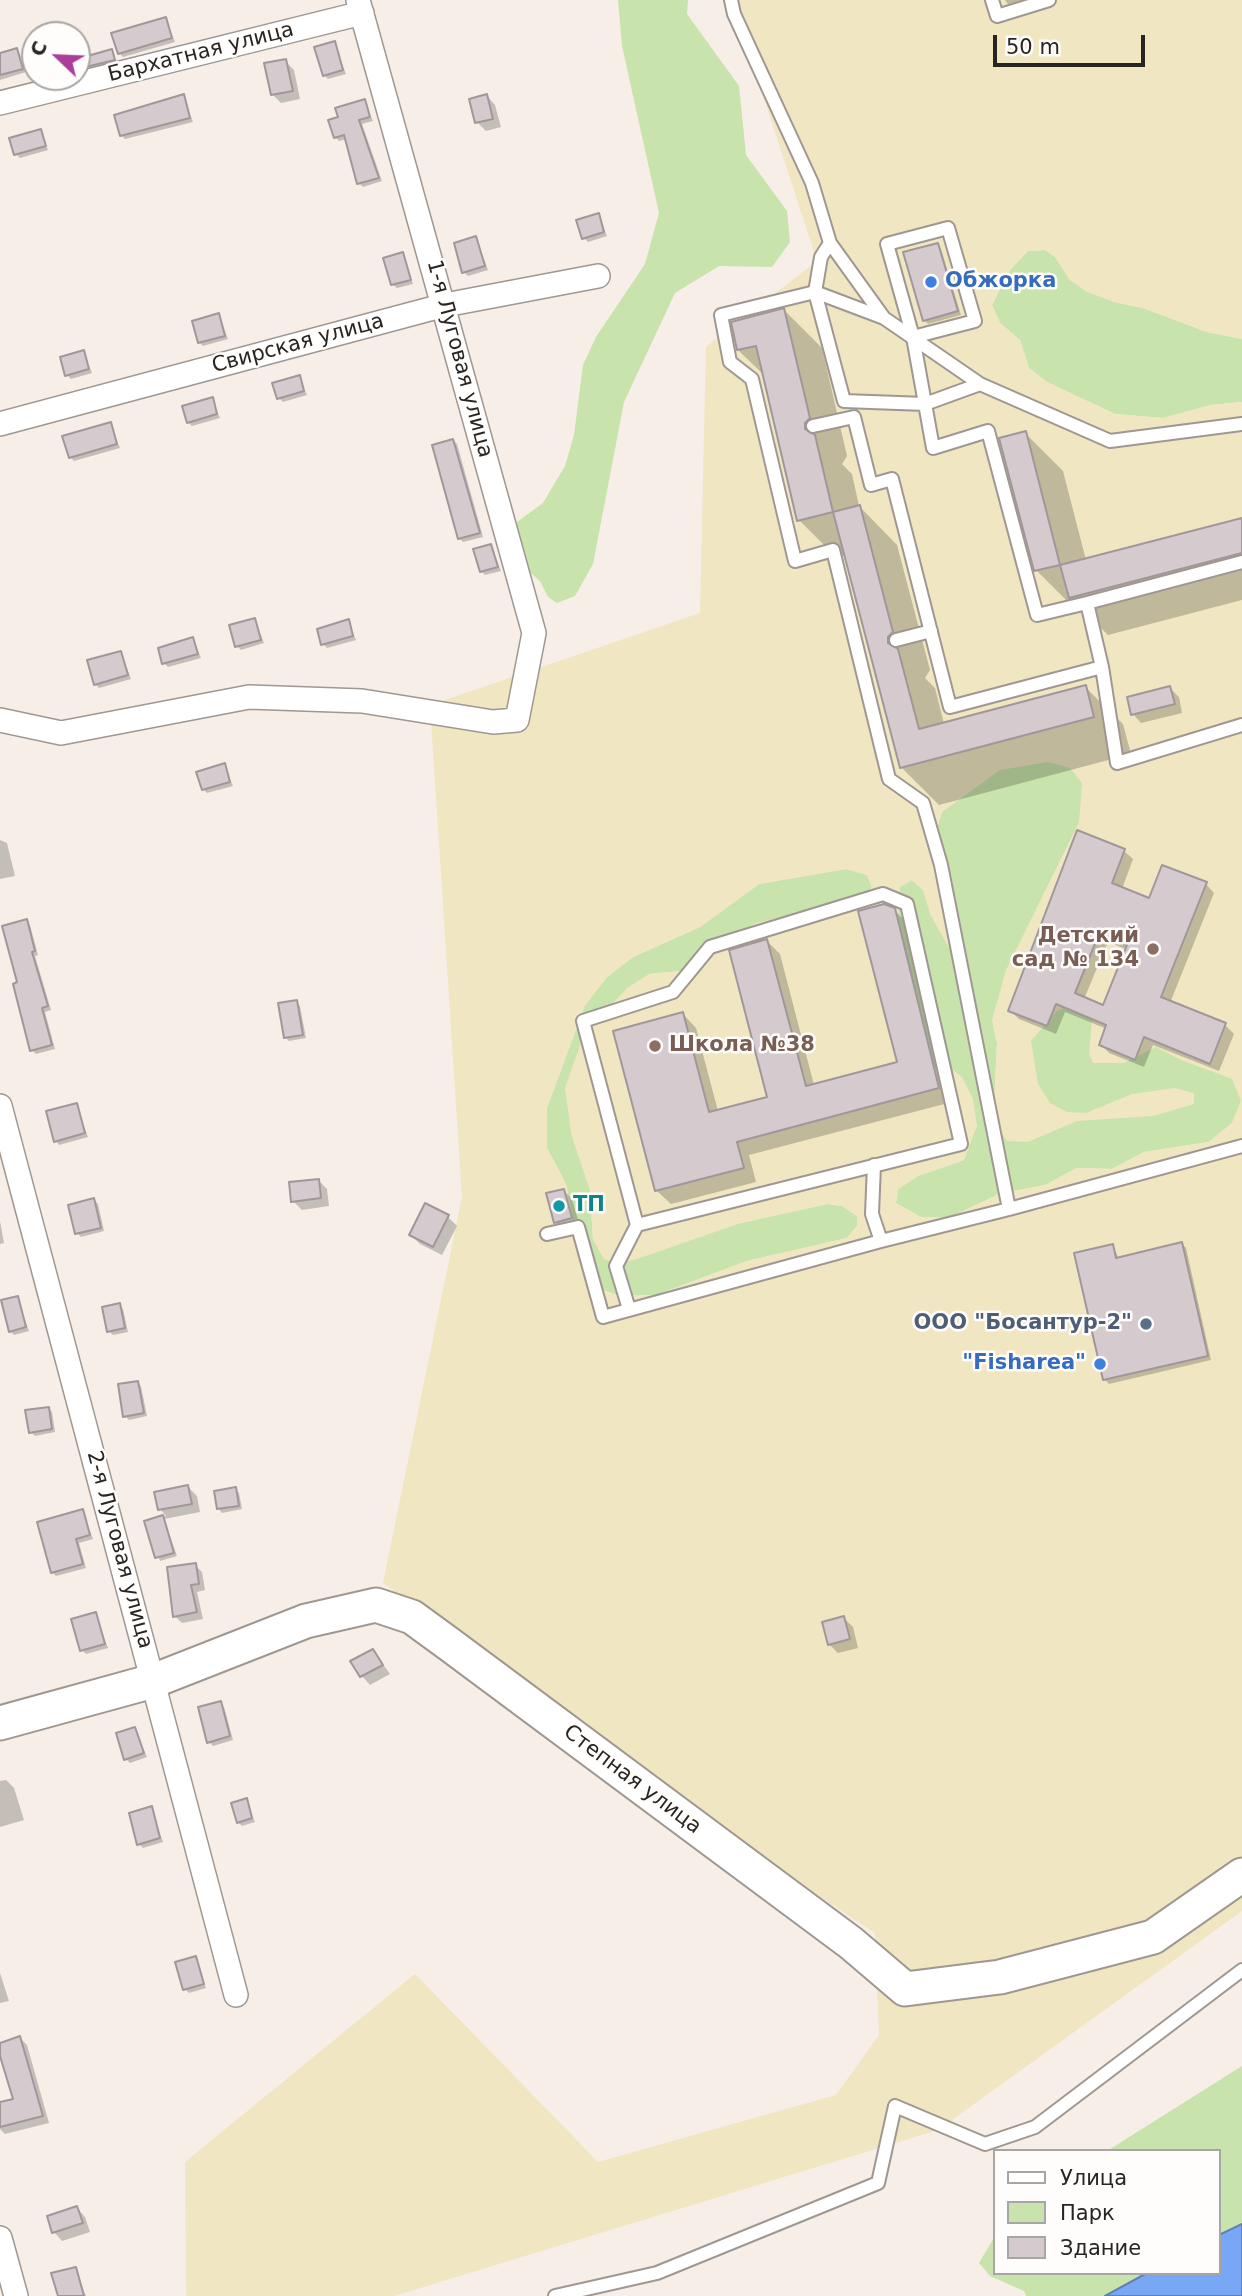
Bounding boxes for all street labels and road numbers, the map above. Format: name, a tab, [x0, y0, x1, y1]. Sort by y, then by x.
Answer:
street label: Бархатная улица	[105, 18, 297, 88]
street label: 1-я Луговая улица	[420, 257, 498, 461]
street label: Свирская улица	[209, 309, 387, 379]
street label: 2-я Луговая улица	[80, 1448, 158, 1652]
street label: Степная улица	[558, 1720, 706, 1840]

